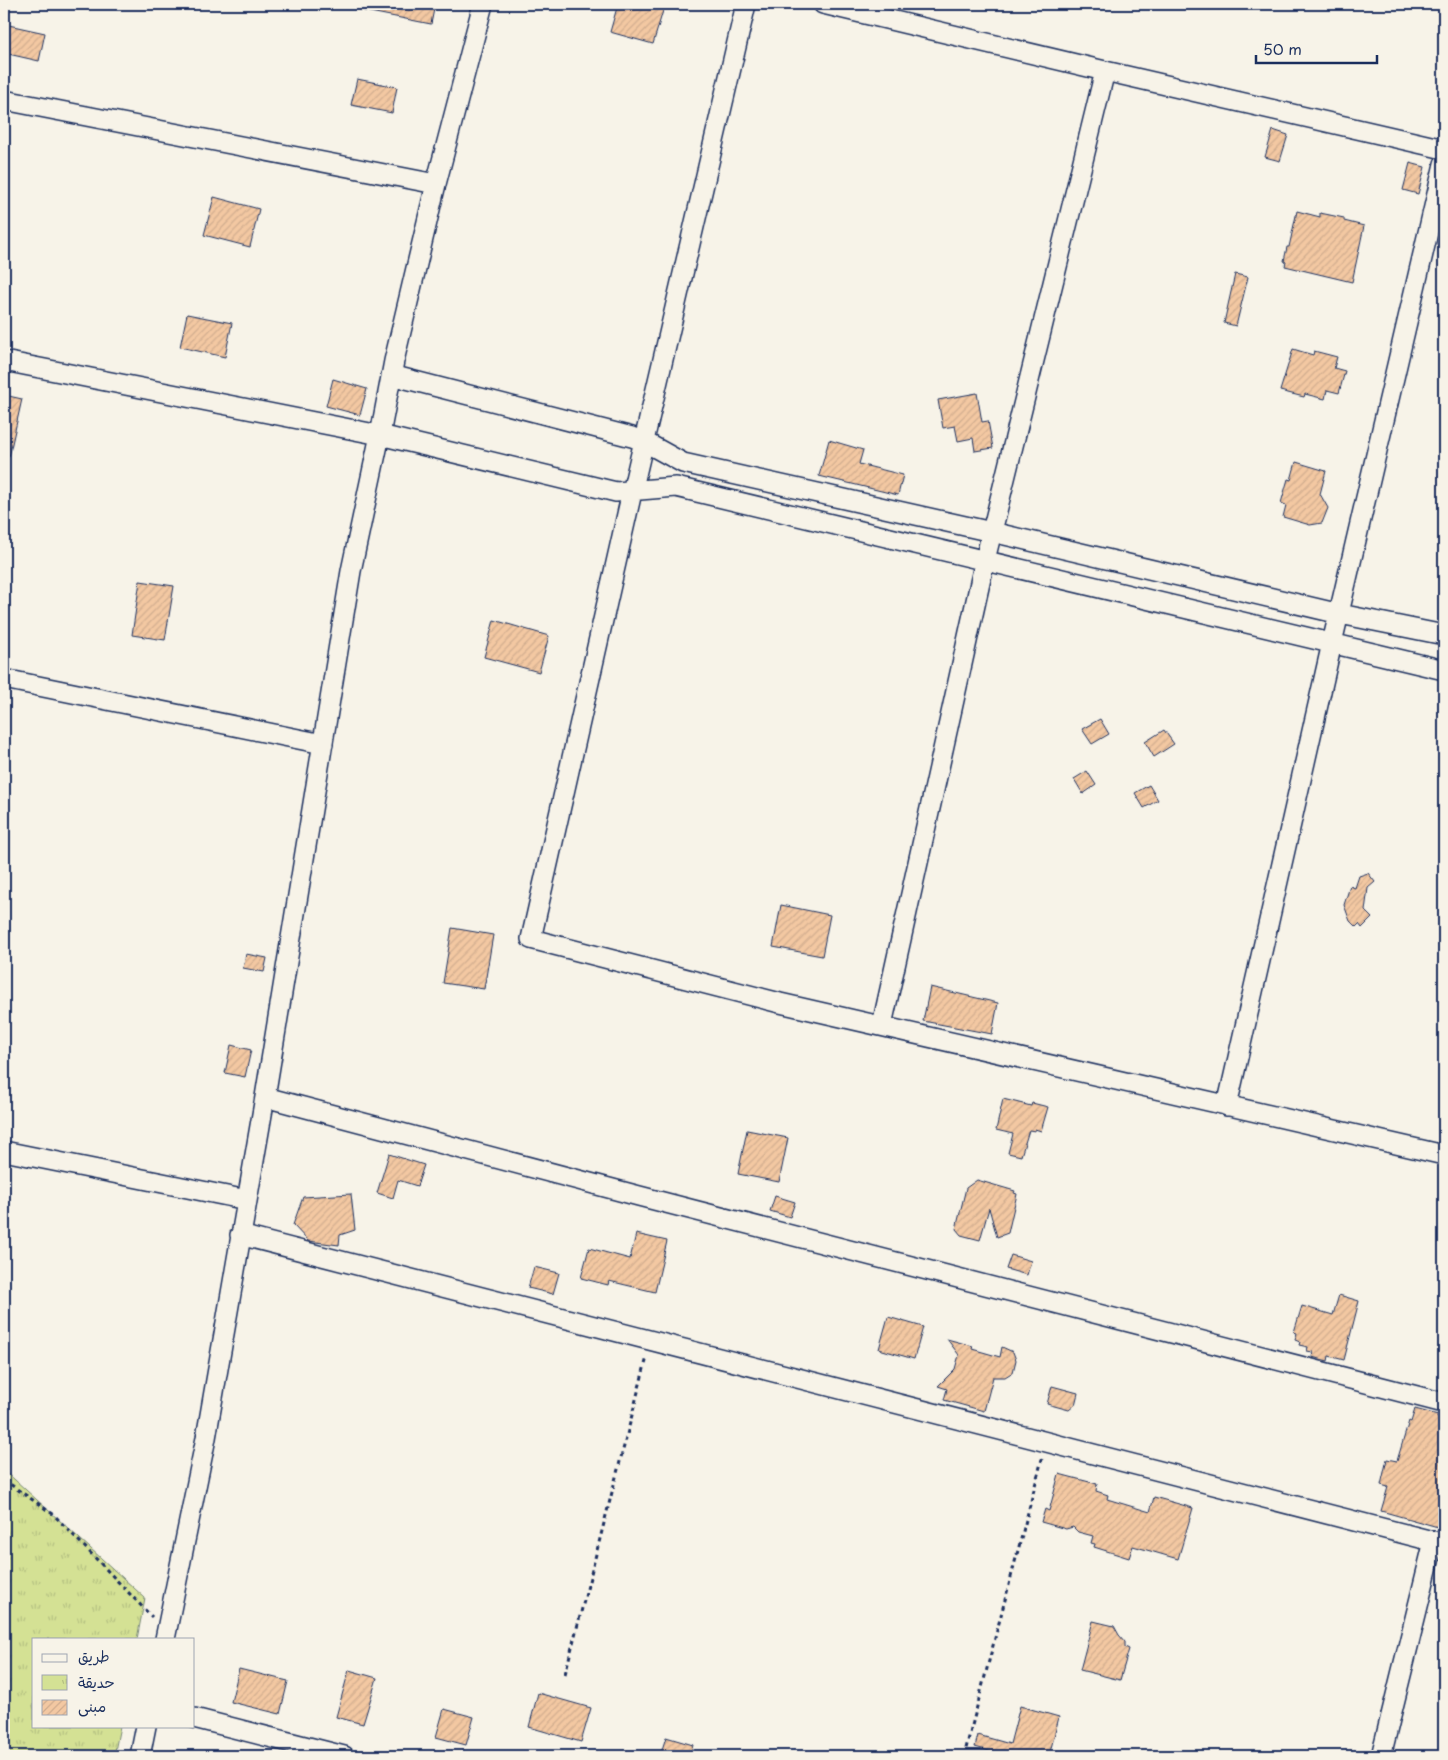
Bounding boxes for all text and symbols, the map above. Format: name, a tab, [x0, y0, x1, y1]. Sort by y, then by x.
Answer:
scale bar	[1256, 32, 1377, 64]
text: 50 m	[1263, 37, 1302, 60]
legend	[32, 1638, 195, 1728]
text: طريق	[78, 1644, 110, 1667]
text: حديقة	[78, 1670, 115, 1693]
text: مبنى	[78, 1694, 106, 1717]

